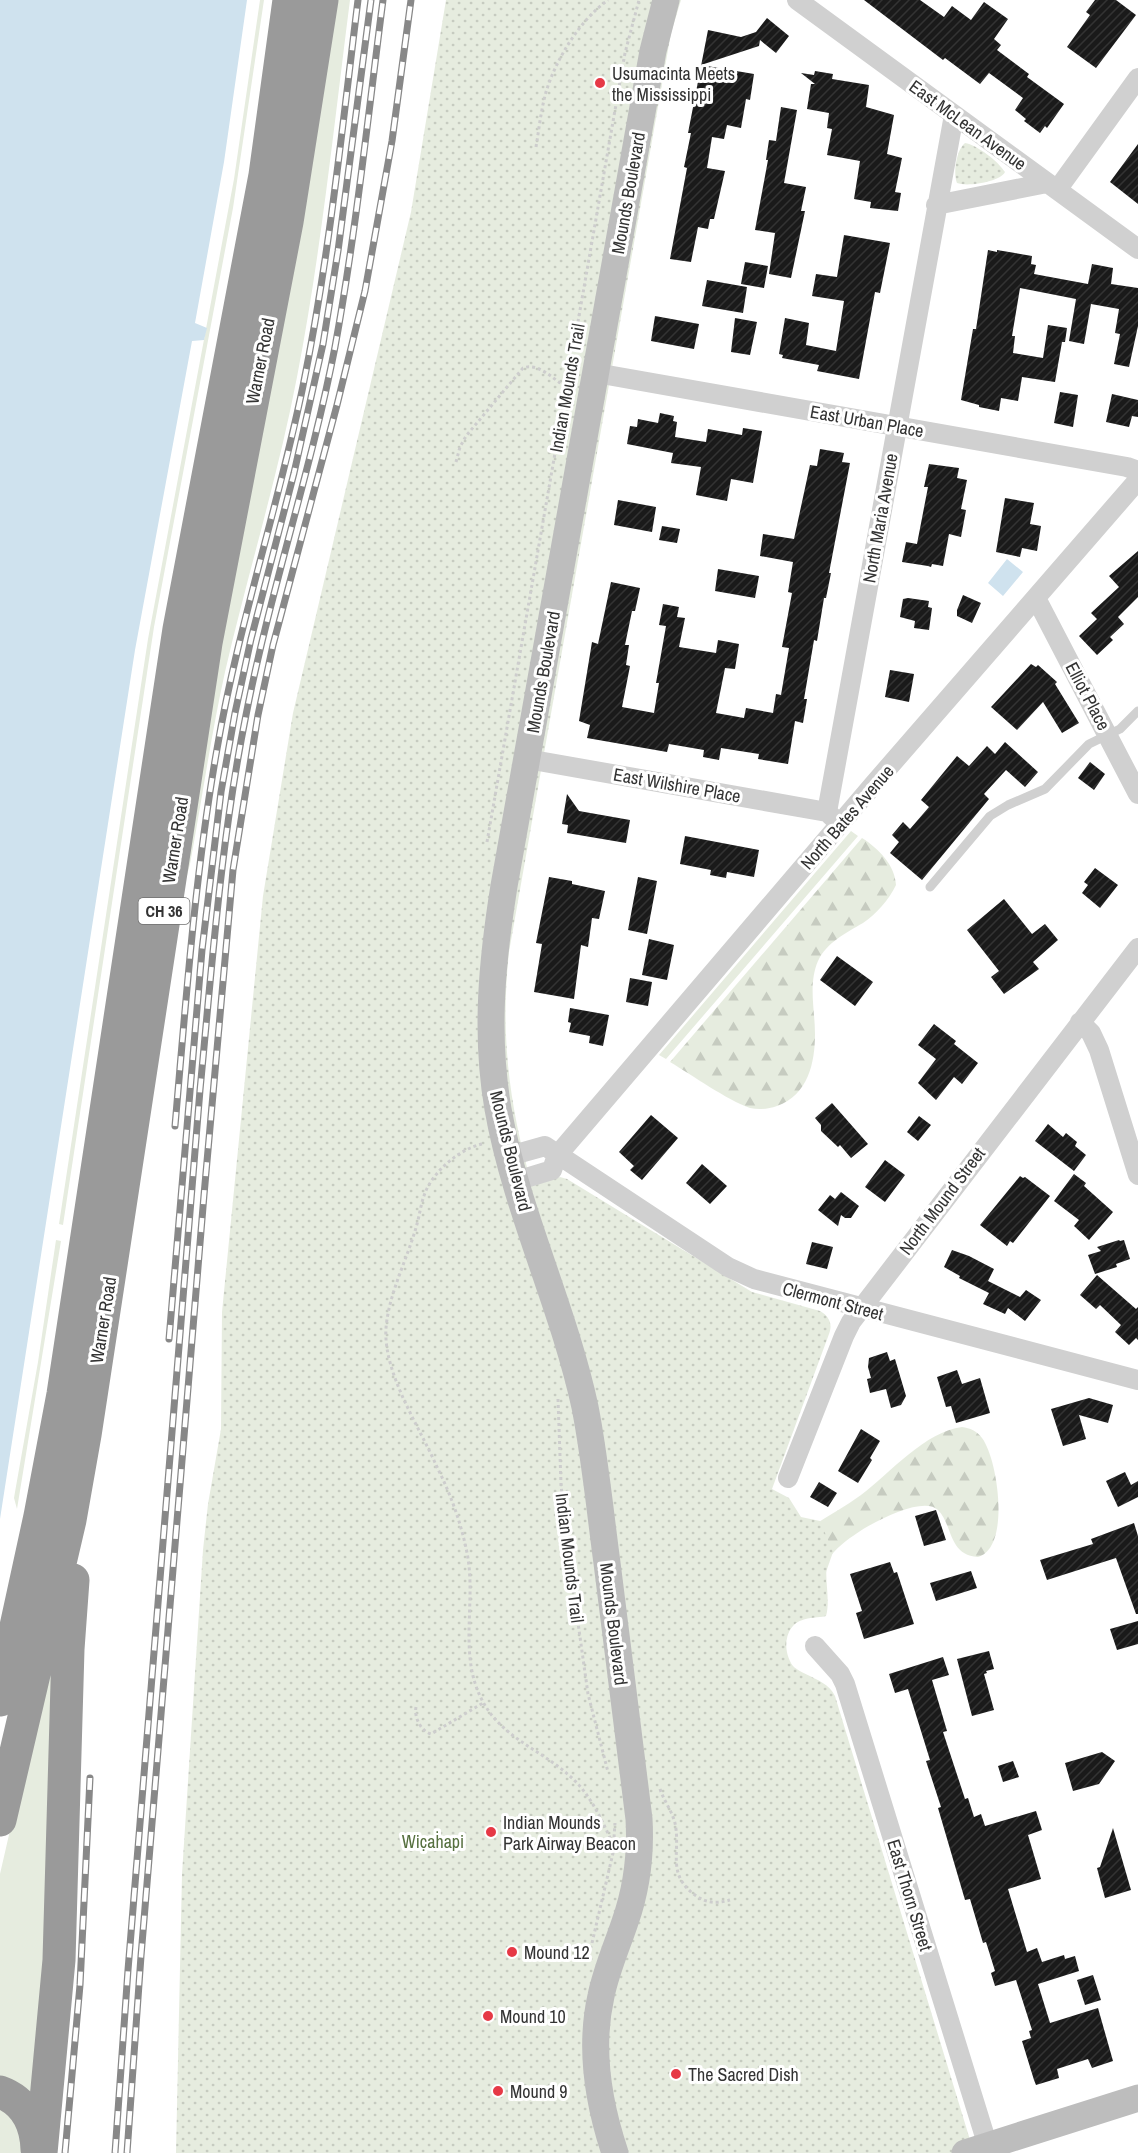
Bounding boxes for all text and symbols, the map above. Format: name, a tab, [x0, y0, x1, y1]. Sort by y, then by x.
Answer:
place label: Usumacinta Meets the Mississippi	[612, 61, 735, 107]
street label: East McLean Avenue	[904, 74, 1032, 176]
marker: Usumacinta Meets the Mississippi	[593, 76, 607, 90]
street label: Mounds Boulevard	[605, 130, 651, 256]
street label: Warner Road	[239, 316, 281, 406]
street label: Indian Mounds Trail	[543, 322, 591, 454]
street label: East Urban Place	[808, 399, 926, 443]
street label: North Maria Avenue	[856, 451, 904, 585]
street label: Mounds Boulevard	[520, 609, 566, 735]
street label: Elliot Place	[1060, 658, 1116, 734]
street label: North Bates Avenue	[795, 759, 899, 875]
street label: East Wilshire Place	[611, 762, 743, 808]
street label: Warner Road	[156, 795, 194, 885]
road number: CH 36	[138, 898, 190, 924]
street label: Mounds Boulevard	[484, 1088, 538, 1214]
street label: North Mound Street	[893, 1142, 991, 1260]
street label: Warner Road	[84, 1275, 122, 1365]
street label: Clermont Street	[780, 1276, 886, 1326]
street label: Indian Mounds Trail	[550, 1492, 590, 1624]
street label: Mounds Boulevard	[594, 1561, 634, 1687]
place label: Indian Mounds Park Airway Beacon	[503, 1810, 636, 1856]
marker: Indian Mounds Park Airway Beacon	[484, 1825, 498, 1839]
park label: Wic̣aḣapi	[402, 1829, 464, 1854]
street label: East Thorn Street	[881, 1836, 939, 1954]
place label: Mound 12	[524, 1940, 590, 1965]
marker: Mound 12	[505, 1945, 519, 1959]
place label: Mound 10	[500, 2004, 566, 2029]
marker: Mound 10	[481, 2009, 495, 2023]
place label: The Sacred Dish	[688, 2062, 799, 2087]
marker: The Sacred Dish	[669, 2067, 683, 2081]
place label: Mound 9	[510, 2079, 567, 2104]
marker: Mound 9	[491, 2084, 505, 2098]

